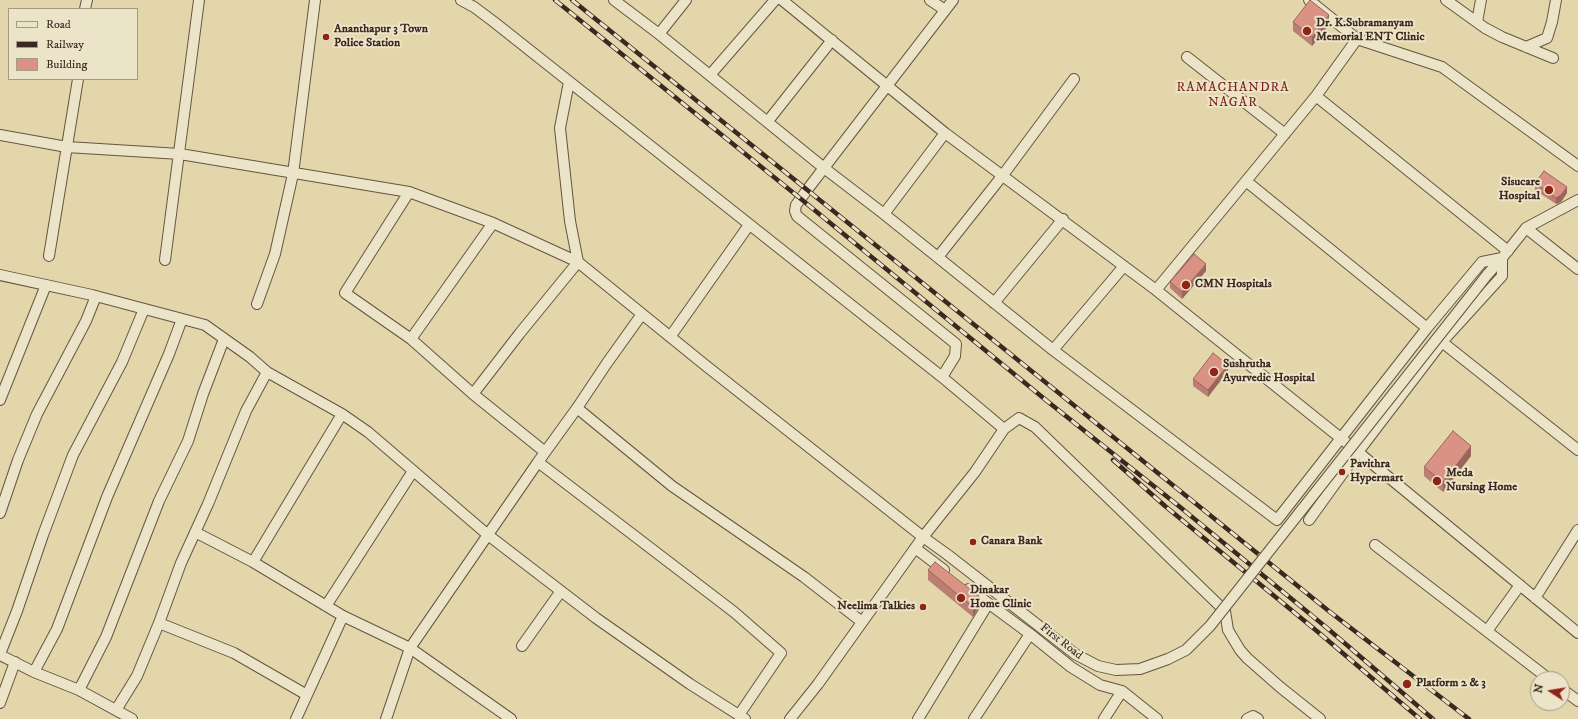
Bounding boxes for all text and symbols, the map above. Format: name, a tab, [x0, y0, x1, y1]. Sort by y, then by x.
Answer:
legend	[8, 8, 138, 80]
text: Road	[46, 17, 71, 32]
place label: Dr. K.Subramanyam Memorial ENT Clinic	[1316, 17, 1425, 45]
place label: Ananthapur 3 Town Police Station	[334, 23, 428, 51]
marker: Dr. K.Subramanyam Memorial ENT Clinic	[1301, 25, 1313, 37]
marker: Ananthapur 3 Town Police Station	[321, 32, 331, 42]
text: Railway	[46, 37, 84, 52]
text: Building	[46, 57, 87, 72]
district label: RAMACHANDRA NAGAR	[1177, 80, 1289, 111]
place label: Sisucare Hospital	[1499, 176, 1540, 204]
marker: Sisucare Hospital	[1543, 184, 1555, 196]
place label: CMN Hospitals	[1195, 278, 1272, 292]
marker: CMN Hospitals	[1180, 279, 1192, 291]
place label: Sushrutha Ayurvedic Hospital	[1223, 358, 1315, 386]
marker: Sushrutha Ayurvedic Hospital	[1208, 366, 1220, 378]
place label: Pavithra Hypermart	[1350, 458, 1403, 486]
marker: Pavithra Hypermart	[1337, 467, 1347, 477]
place label: Meda Nursing Home	[1446, 467, 1517, 495]
marker: Meda Nursing Home	[1431, 475, 1443, 487]
place label: Canara Bank	[981, 535, 1042, 549]
marker: Canara Bank	[968, 537, 978, 547]
place label: Dinakar Home Clinic	[970, 584, 1031, 612]
marker: Dinakar Home Clinic	[955, 592, 967, 604]
place label: Neelima Talkies	[837, 600, 915, 614]
marker: Neelima Talkies	[918, 602, 928, 612]
street label: First Road	[1037, 621, 1085, 663]
north arrow	[1530, 671, 1570, 711]
place label: Platform 2 & 3	[1416, 677, 1486, 691]
marker: Platform 2 & 3	[1401, 678, 1413, 690]
text: N	[1531, 683, 1547, 695]

